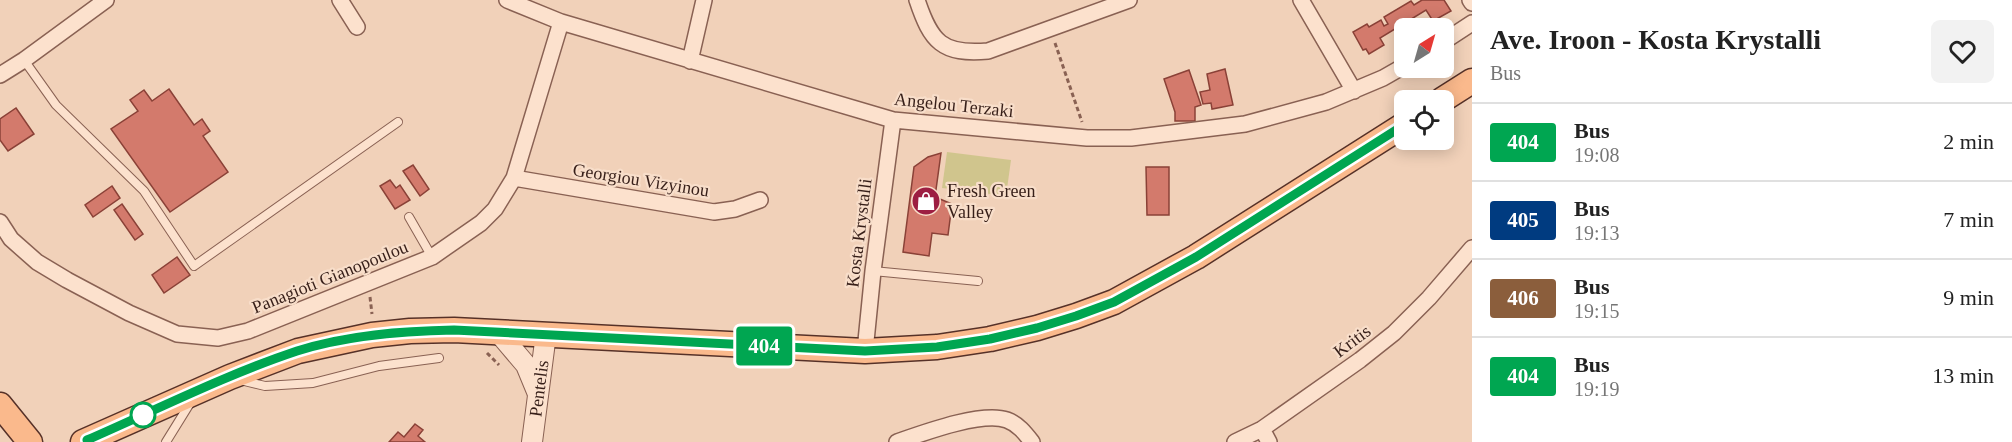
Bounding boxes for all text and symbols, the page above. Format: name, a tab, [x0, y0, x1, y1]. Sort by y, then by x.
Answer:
north arrow	[1394, 18, 1454, 78]
map controls	[1394, 18, 1454, 150]
button: heart	[1931, 20, 1994, 83]
text: Ave. Iroon - Kosta Krystalli	[1490, 24, 1821, 55]
text: Bus	[1490, 62, 1521, 84]
street label: Angelou Terzaki	[893, 89, 1015, 121]
button: locate	[1394, 90, 1454, 150]
text: Bus	[1574, 118, 1609, 143]
text: 2 min	[1943, 129, 1994, 154]
text: 404	[1507, 130, 1539, 154]
text: 19:08	[1574, 144, 1620, 166]
street label: Georgiou Vizyinou	[571, 159, 711, 201]
street label: Kosta Krystalli	[842, 177, 876, 289]
place label: Fresh Green Valley	[947, 181, 1035, 222]
shop icon: Fresh Green Valley	[910, 185, 942, 217]
text: Bus	[1574, 196, 1609, 221]
text: 7 min	[1943, 207, 1994, 232]
text: 405	[1507, 208, 1539, 232]
text: 19:13	[1574, 222, 1620, 244]
street label: Panagioti Gianopoulou	[249, 237, 411, 317]
text: Bus	[1574, 274, 1609, 299]
text: 9 min	[1943, 285, 1994, 310]
text: 406	[1507, 286, 1539, 310]
text: 19:15	[1574, 300, 1620, 322]
street label: Kritis	[1330, 321, 1374, 361]
line badge: 404	[730, 326, 798, 366]
text: 404	[748, 334, 780, 358]
text: Bus	[1574, 352, 1609, 377]
street label: Pentelis	[525, 359, 553, 418]
text: 13 min	[1932, 363, 1994, 388]
text: 404	[1507, 364, 1539, 388]
text: 19:19	[1574, 378, 1620, 400]
unlabelled marker	[130, 402, 156, 428]

